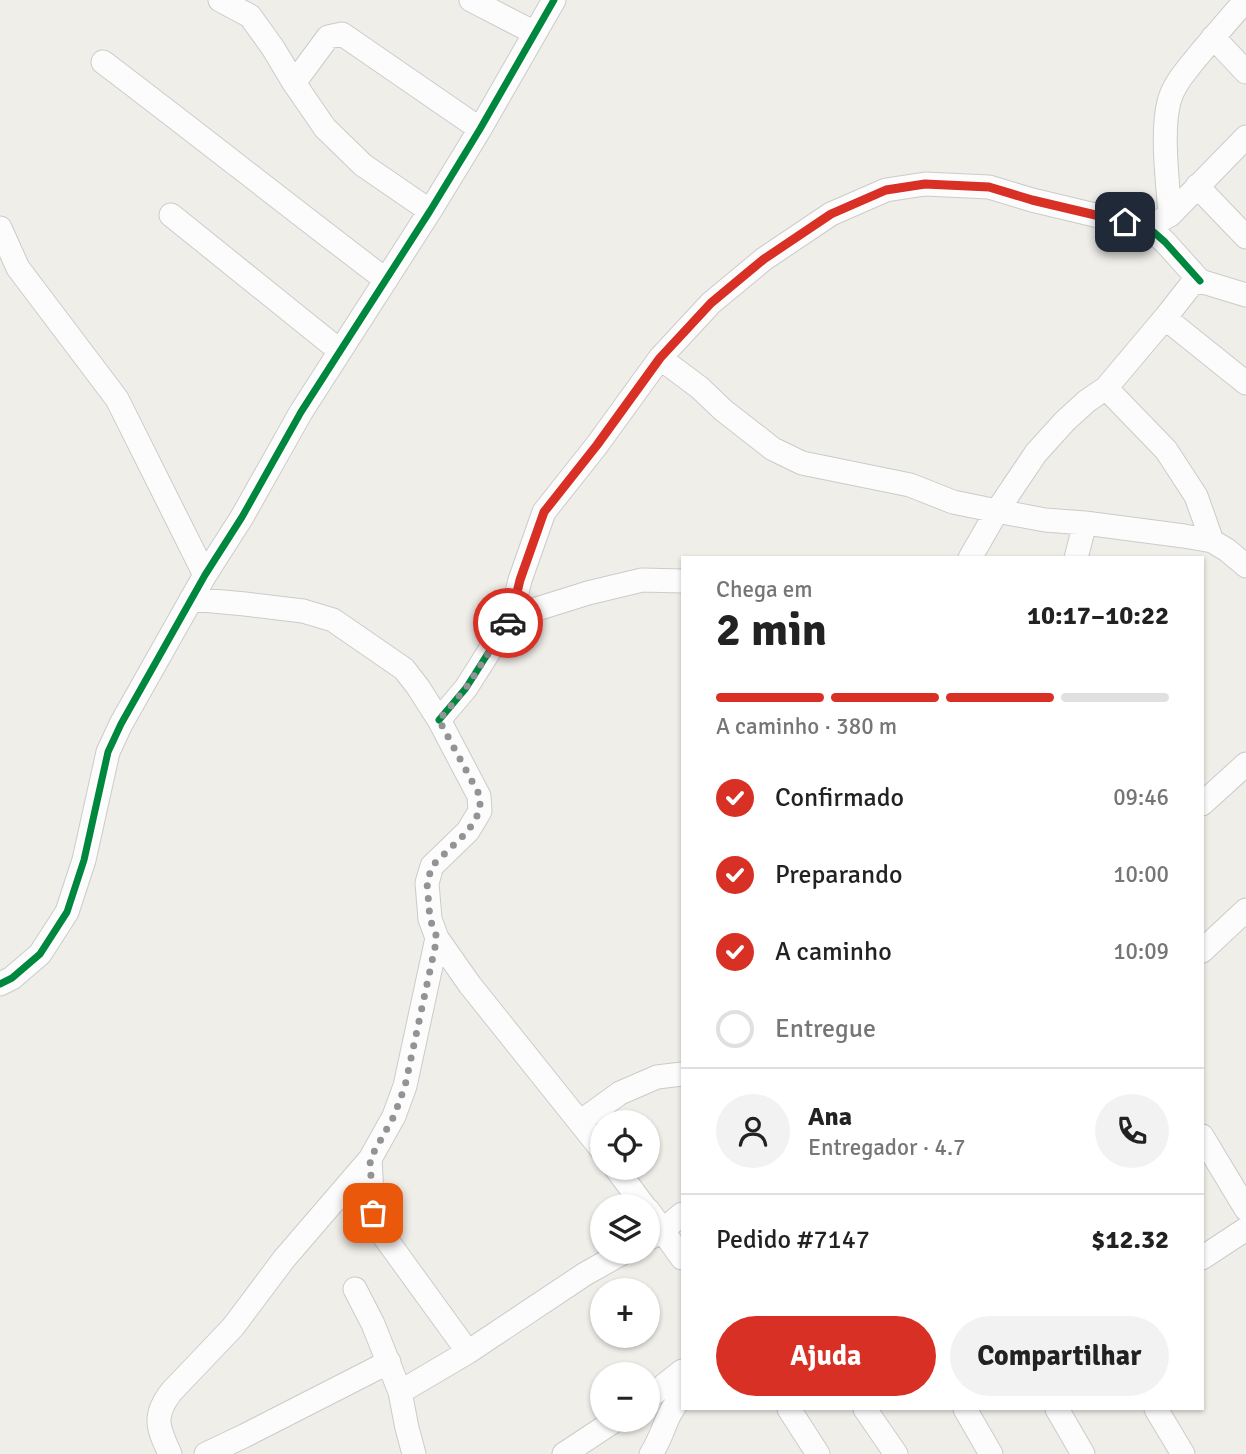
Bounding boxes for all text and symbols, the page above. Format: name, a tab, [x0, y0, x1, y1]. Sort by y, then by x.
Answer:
pin	[1095, 192, 1155, 252]
icon: home	[1106, 203, 1144, 241]
text: Chega em	[716, 575, 813, 604]
courier	[473, 588, 543, 658]
text: 10:17–10:22	[1027, 600, 1169, 632]
text: 2 min	[716, 602, 827, 658]
icon: car	[489, 604, 527, 642]
text: A caminho · 380 m	[716, 712, 897, 741]
icon: check	[716, 779, 754, 817]
text: Confirmado	[775, 782, 904, 814]
text: 09:46	[1113, 783, 1169, 812]
icon: check	[716, 856, 754, 894]
text: Preparando	[775, 859, 902, 891]
text: 10:00	[1113, 860, 1169, 889]
icon: check	[716, 933, 754, 971]
text: A caminho	[775, 936, 892, 968]
text: 10:09	[1113, 937, 1169, 966]
text: Entregue	[775, 1013, 876, 1045]
button: person	[716, 1094, 790, 1168]
button: phone	[1095, 1094, 1169, 1168]
text: Ana	[808, 1101, 852, 1133]
map controls	[590, 1110, 660, 1432]
button: locate	[590, 1110, 660, 1180]
text: Entregador · 4.7	[808, 1133, 966, 1162]
pin	[343, 1183, 403, 1243]
icon: bag	[354, 1194, 392, 1232]
button: layers	[590, 1194, 660, 1264]
text: Pedido #7147	[716, 1224, 870, 1256]
text: $12.32	[1091, 1224, 1169, 1256]
button: +	[590, 1278, 660, 1348]
button: Ajuda	[716, 1316, 936, 1396]
button: Compartilhar	[950, 1316, 1169, 1396]
button: −	[590, 1362, 660, 1432]

